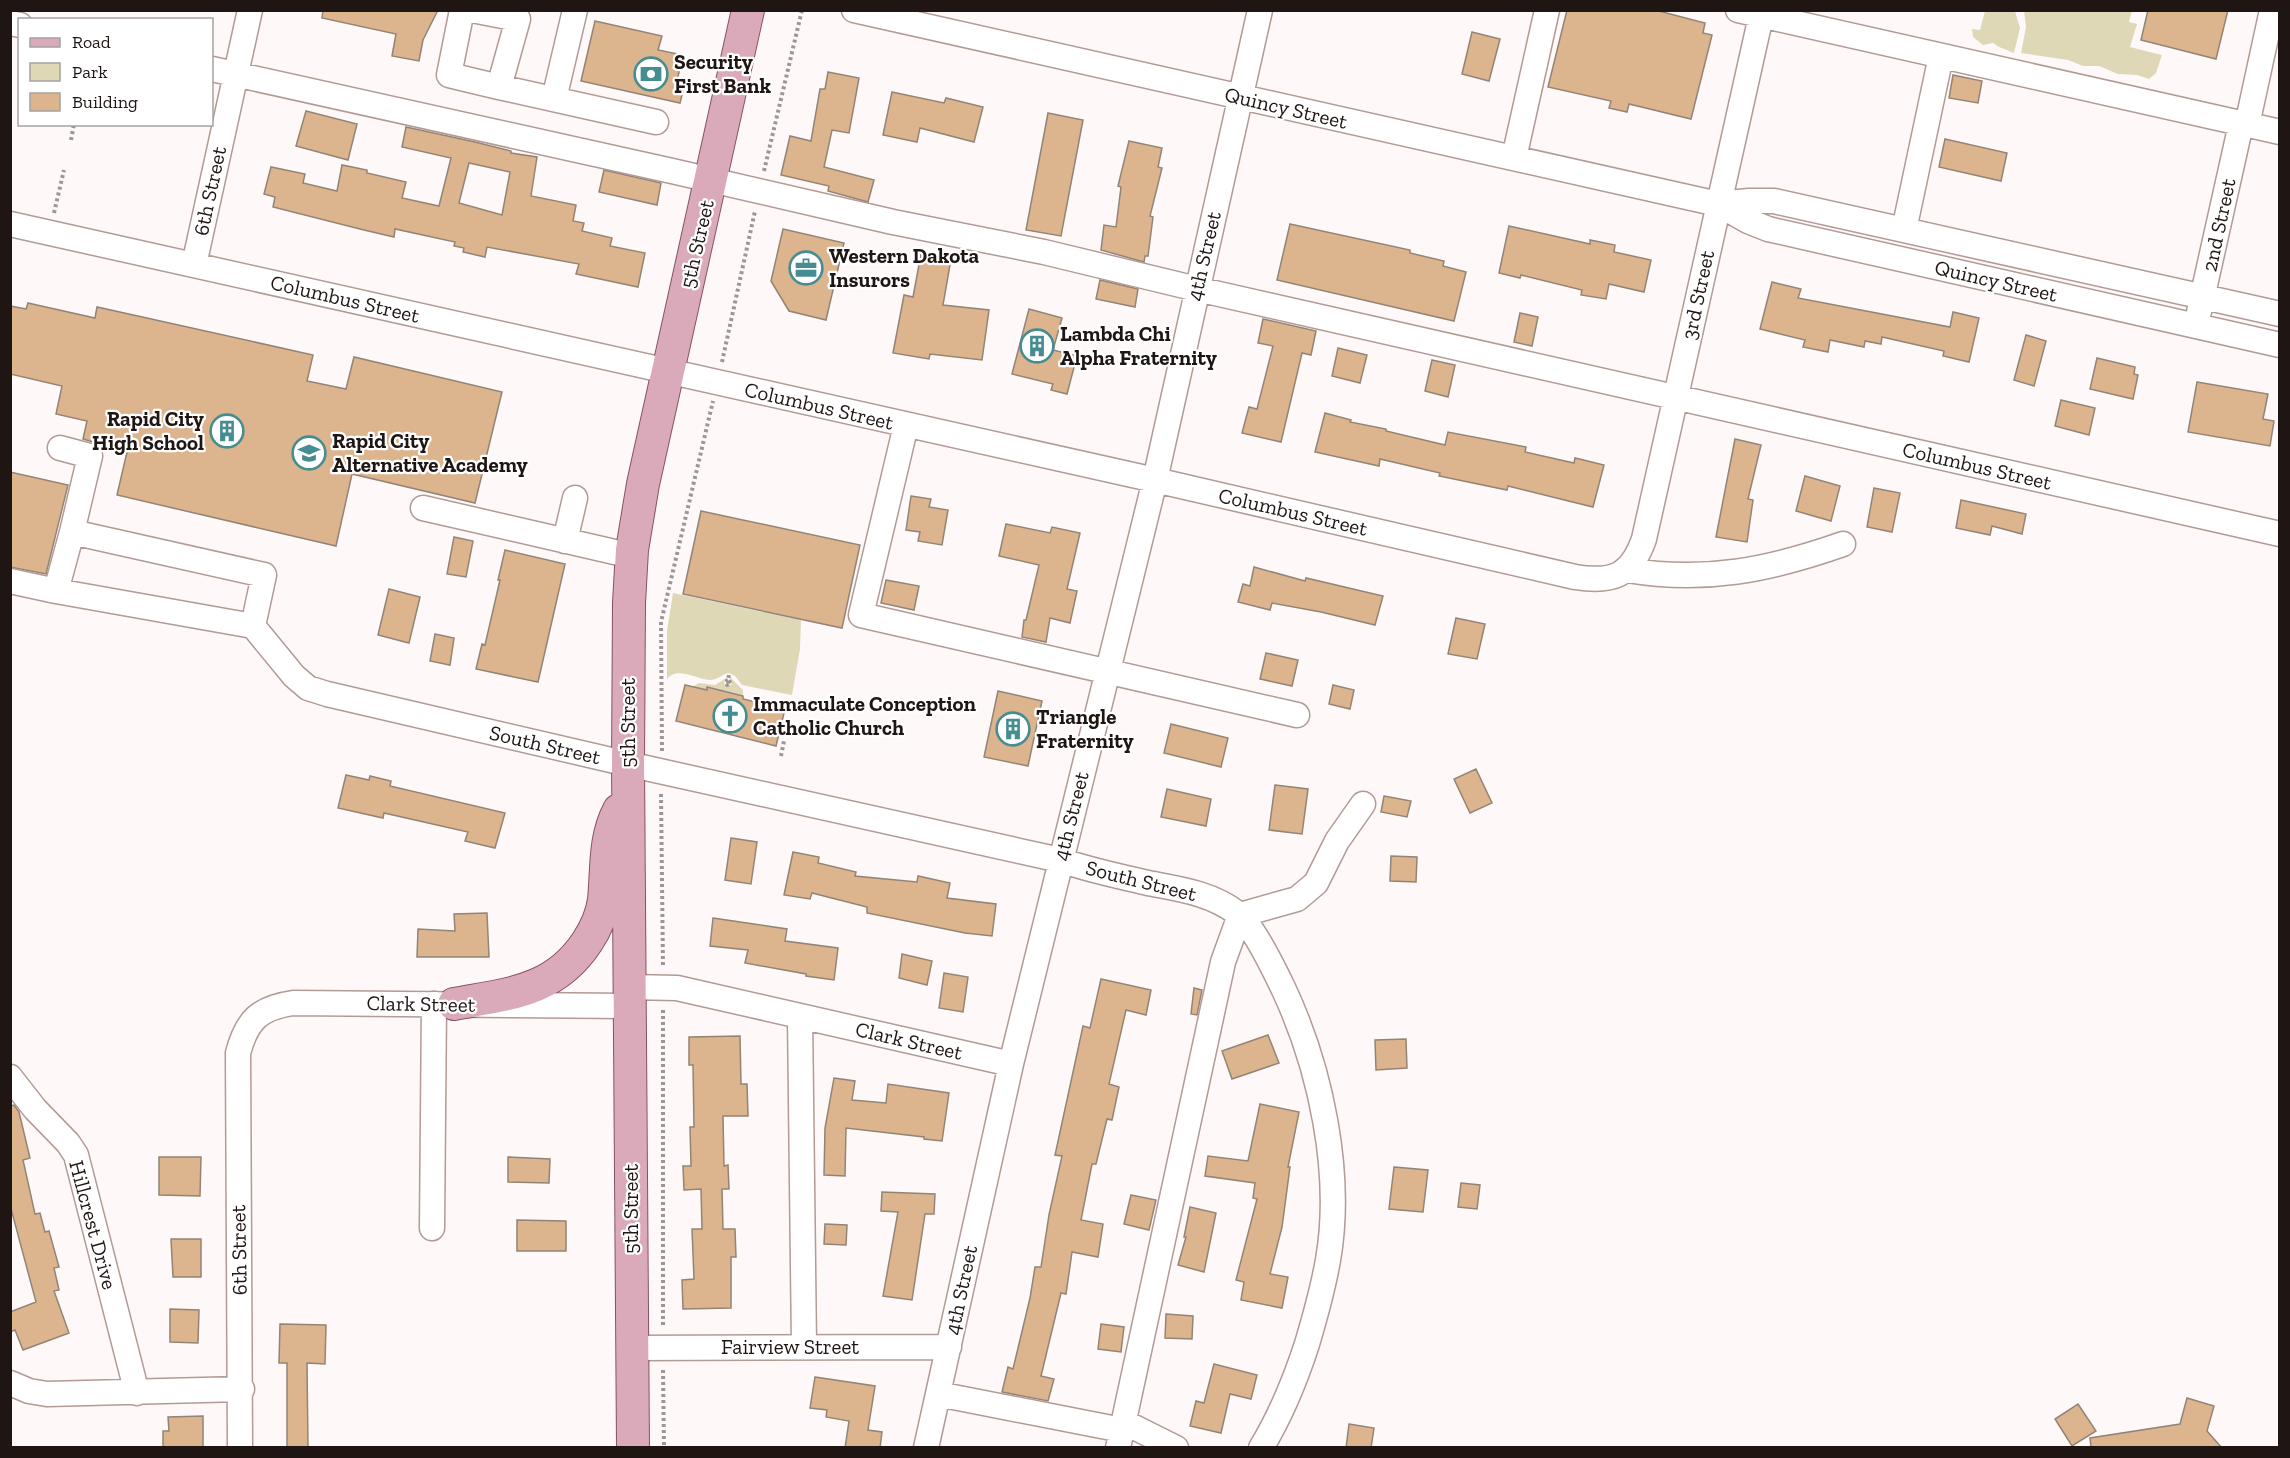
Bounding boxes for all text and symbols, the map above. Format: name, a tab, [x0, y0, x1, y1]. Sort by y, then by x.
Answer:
legend	[18, 18, 213, 126]
text: Road	[72, 31, 111, 53]
place label: Security First Bank	[674, 49, 772, 98]
bank icon: Security First Bank	[633, 56, 669, 92]
text: Park	[72, 61, 108, 83]
street label: Quincy Street	[1222, 81, 1350, 134]
text: Building	[72, 91, 138, 113]
street label: 6th Street	[188, 144, 231, 238]
street label: 2nd Street	[2196, 176, 2241, 274]
street label: 5th Street	[674, 197, 719, 291]
street label: 4th Street	[1181, 209, 1226, 303]
place label: Western Dakota Insurors	[829, 243, 980, 292]
street label: 3rd Street	[1676, 248, 1719, 342]
office icon: Western Dakota Insurors	[788, 250, 824, 286]
street label: Quincy Street	[1932, 254, 2060, 307]
street label: Columbus Street	[268, 269, 422, 328]
place label: Lambda Chi Alpha Fraternity	[1060, 321, 1217, 370]
building icon: Lambda Chi Alpha Fraternity	[1019, 328, 1055, 364]
street label: Columbus Street	[742, 376, 896, 435]
place label: Rapid City High School	[92, 406, 204, 455]
building icon: Rapid City High School	[209, 413, 245, 449]
place label: Rapid City Alternative Academy	[332, 428, 528, 477]
school or university icon: Rapid City Alternative Academy	[291, 435, 327, 471]
street label: Columbus Street	[1900, 436, 2054, 495]
street label: Columbus Street	[1216, 482, 1370, 541]
street label: 5th Street	[615, 678, 640, 768]
place label: Immaculate Conception Catholic Church	[753, 691, 977, 740]
church icon: Immaculate Conception Catholic Church	[712, 698, 748, 734]
place label: Triangle Fraternity	[1036, 704, 1134, 753]
building icon: Triangle Fraternity	[995, 711, 1031, 747]
street label: South Street	[487, 720, 603, 769]
street label: 4th Street	[1047, 769, 1094, 863]
street label: South Street	[1083, 855, 1199, 906]
street label: Clark Street	[366, 990, 476, 1017]
street label: Clark Street	[853, 1016, 965, 1065]
street label: Hillcrest Drive	[64, 1158, 123, 1292]
street label: 5th Street	[618, 1164, 643, 1254]
street label: 6th Street	[225, 1204, 252, 1296]
street label: 4th Street	[939, 1243, 982, 1337]
street label: Fairview Street	[721, 1334, 859, 1359]

